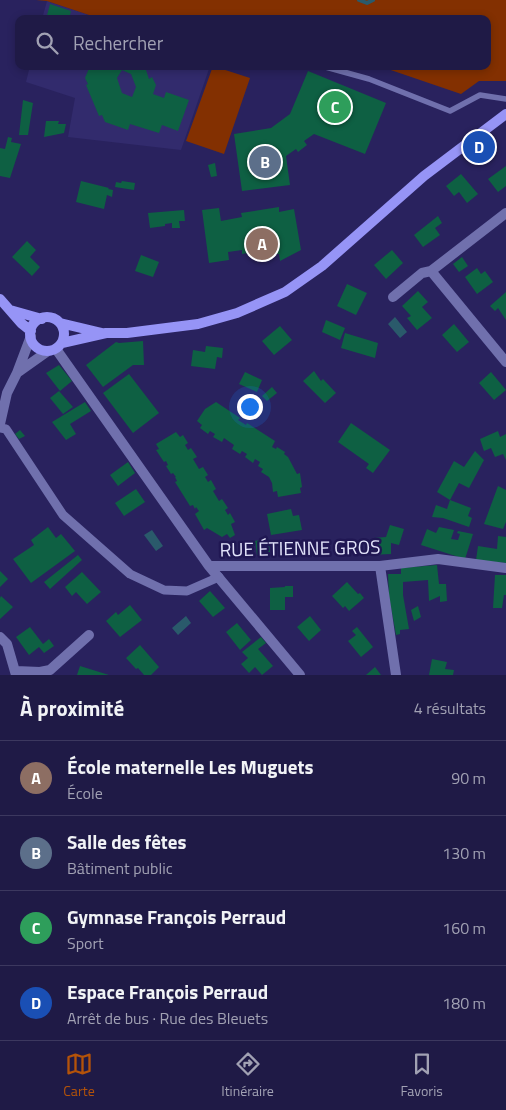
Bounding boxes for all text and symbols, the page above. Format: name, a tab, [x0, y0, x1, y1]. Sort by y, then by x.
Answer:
search box	[15, 15, 491, 70]
text: Rechercher	[73, 28, 163, 57]
icon: search	[33, 29, 61, 57]
pin: C	[319, 88, 351, 126]
pin: D	[463, 128, 495, 166]
pin: B	[249, 143, 281, 181]
pin: A	[246, 225, 278, 263]
your location	[237, 394, 263, 420]
street label: RUE ÉTIENNE GROS	[219, 532, 381, 563]
text: À proximité	[20, 692, 124, 724]
text: 4 résultats	[414, 696, 486, 720]
text: École maternelle Les Muguets	[67, 752, 313, 781]
text: A	[31, 766, 41, 790]
text: 90 m	[451, 766, 486, 790]
text: École	[67, 781, 103, 805]
text: Salle des fêtes	[67, 827, 186, 856]
text: B	[31, 841, 41, 865]
text: 130 m	[442, 841, 486, 865]
text: Bâtiment public	[67, 856, 173, 880]
text: Gymnase François Perraud	[67, 902, 286, 931]
text: C	[32, 916, 40, 940]
text: 160 m	[442, 916, 486, 940]
text: Sport	[67, 931, 104, 955]
text: Espace François Perraud	[67, 977, 268, 1006]
text: D	[31, 991, 41, 1015]
text: 180 m	[442, 991, 486, 1015]
text: Arrêt de bus · Rue des Bleuets	[67, 1006, 268, 1030]
tab: Carte	[63, 1050, 95, 1101]
tab: Itinéraire	[221, 1050, 274, 1101]
tab: Favoris	[400, 1050, 443, 1101]

